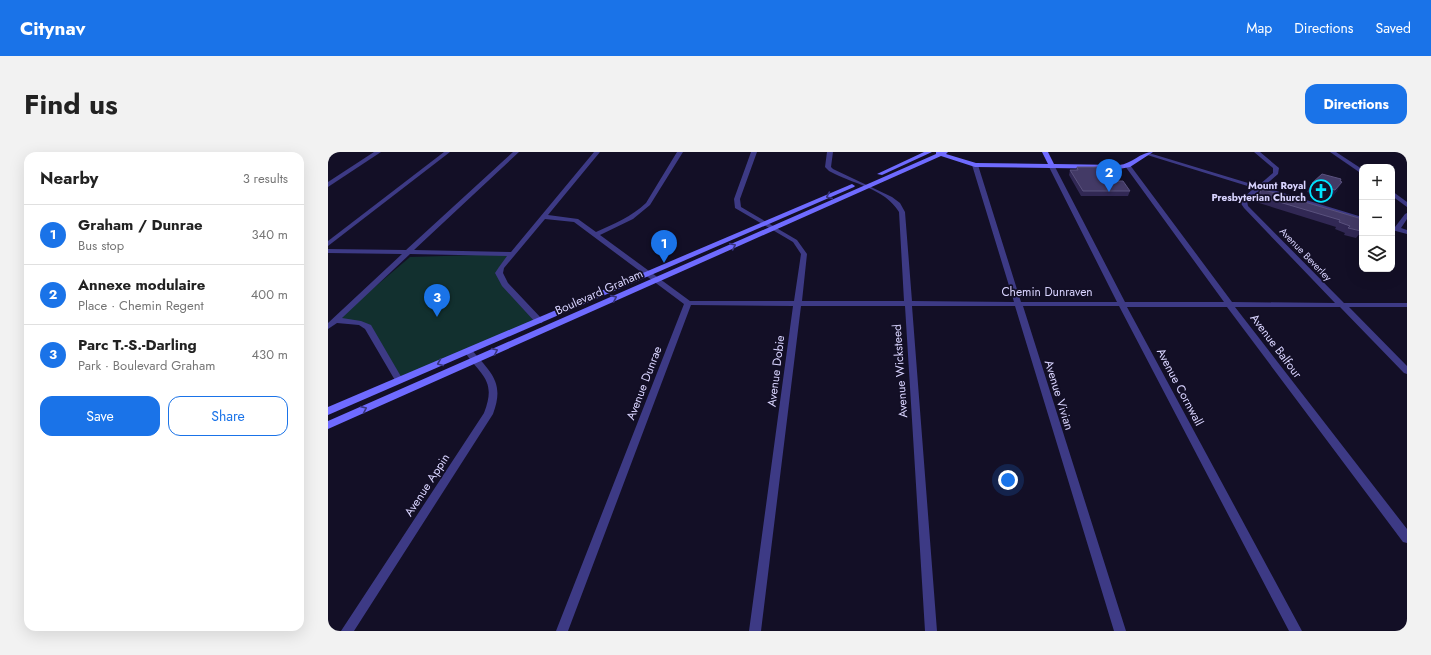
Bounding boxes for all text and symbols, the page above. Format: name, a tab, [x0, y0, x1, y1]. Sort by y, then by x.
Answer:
text: Citynav	[20, 15, 86, 42]
text: Map	[1246, 18, 1272, 38]
text: Directions	[1294, 18, 1354, 38]
text: Saved	[1376, 18, 1411, 38]
text: Find us	[24, 84, 118, 125]
button: Directions	[1305, 84, 1407, 124]
pin: 2	[1096, 159, 1122, 192]
map controls	[1359, 164, 1395, 272]
button: +	[1359, 164, 1395, 200]
text: Nearby	[40, 166, 98, 190]
text: 3 results	[243, 169, 288, 188]
place label: Mount Royal Presbyterian Church	[1212, 178, 1306, 205]
church icon: Mount Royal Presbyterian Church	[1308, 178, 1334, 204]
one-way arrow	[826, 191, 833, 199]
button: −	[1359, 200, 1395, 236]
text: Graham / Dunrae	[78, 214, 203, 236]
street label: Avenue Beverley	[1276, 224, 1336, 285]
text: 1	[50, 225, 56, 244]
text: 340 m	[251, 225, 288, 244]
pin: 1	[651, 230, 677, 263]
text: Bus stop	[78, 236, 124, 255]
button: layers	[1359, 236, 1395, 272]
one-way arrow	[729, 243, 737, 251]
street label: Boulevard Graham	[552, 265, 646, 319]
text: Annexe modulaire	[78, 274, 205, 296]
street label: Chemin Dunraven	[1001, 283, 1093, 301]
pin: 3	[424, 284, 450, 317]
text: 2	[49, 285, 57, 304]
text: 400 m	[251, 285, 288, 304]
one-way arrow	[611, 295, 618, 303]
text: Place · Chemin Regent	[78, 296, 204, 315]
street label: Avenue Balfour	[1246, 310, 1307, 383]
street label: Avenue Wicksteed	[888, 324, 912, 418]
text: Parc T.-S.-Darling	[78, 334, 197, 356]
street label: Avenue Dobie	[763, 334, 789, 408]
street label: Avenue Dunrae	[622, 343, 666, 423]
text: 3	[49, 345, 57, 364]
text: 430 m	[251, 345, 288, 364]
street label: Avenue Cornwall	[1152, 345, 1208, 429]
one-way arrow	[491, 348, 499, 356]
text: Park · Boulevard Graham	[78, 356, 215, 375]
one-way arrow	[436, 358, 444, 366]
street label: Avenue Vivian	[1040, 358, 1078, 432]
button: Save	[40, 396, 160, 436]
button: Share	[168, 396, 288, 436]
one-way arrow	[359, 406, 367, 414]
street label: Avenue Appin	[400, 450, 454, 520]
your location	[998, 470, 1018, 490]

